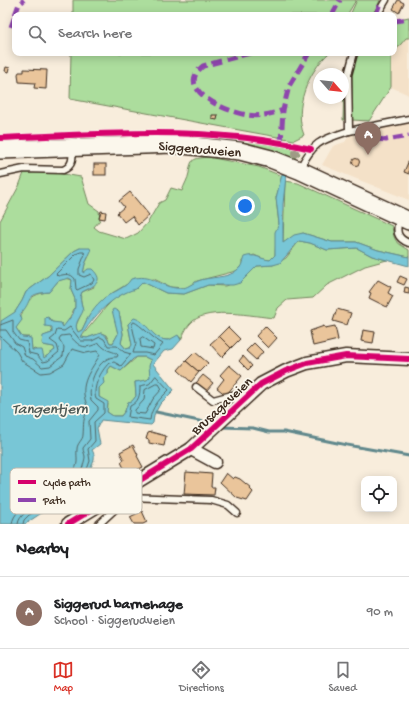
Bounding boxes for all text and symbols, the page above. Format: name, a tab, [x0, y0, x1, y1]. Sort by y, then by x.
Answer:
search box	[12, 12, 397, 56]
icon: search	[26, 23, 48, 45]
text: Search here	[58, 25, 132, 43]
north arrow	[313, 68, 349, 104]
pin: A	[355, 122, 381, 155]
street label: Siggerudveien	[158, 138, 242, 163]
your location	[235, 196, 255, 216]
street label: Brusagaveien	[188, 374, 257, 440]
water label: Tangentjern	[12, 401, 89, 419]
legend	[10, 468, 142, 514]
map controls	[361, 476, 397, 512]
button: locate	[361, 476, 397, 512]
text: Cycle path	[43, 478, 91, 490]
text: Path	[42, 496, 66, 508]
text: Nearby	[16, 540, 69, 560]
text: Siggerud barnehage	[54, 596, 183, 614]
text: A	[25, 605, 33, 620]
text: 90 m	[367, 605, 393, 620]
text: School · Siggerudveien	[54, 614, 175, 629]
tab: Map	[52, 659, 74, 695]
tab: Directions	[179, 659, 224, 695]
tab: Saved	[328, 659, 357, 695]

